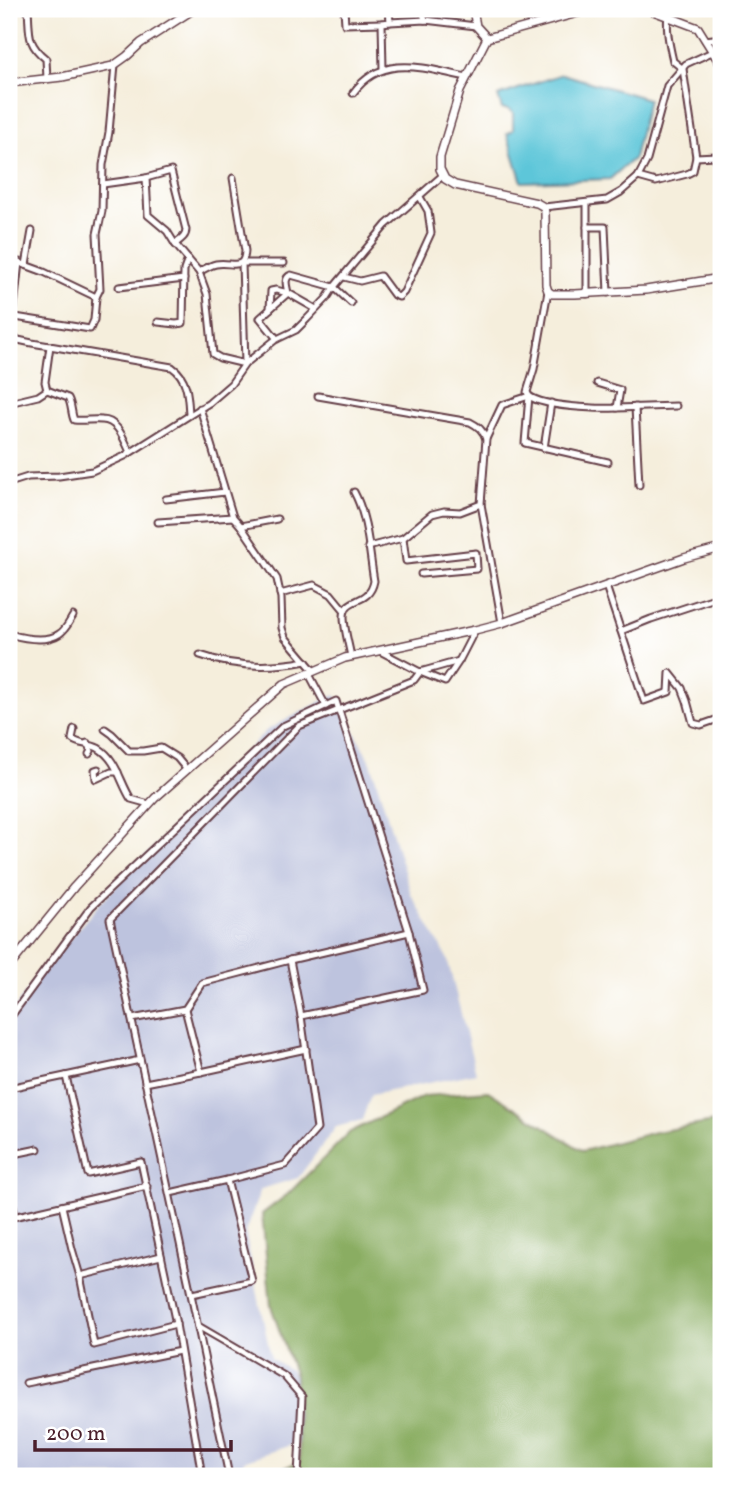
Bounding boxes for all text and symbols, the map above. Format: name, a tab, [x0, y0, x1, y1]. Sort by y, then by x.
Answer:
scale bar	[35, 1408, 231, 1452]
text: 200 m	[46, 1420, 106, 1449]

